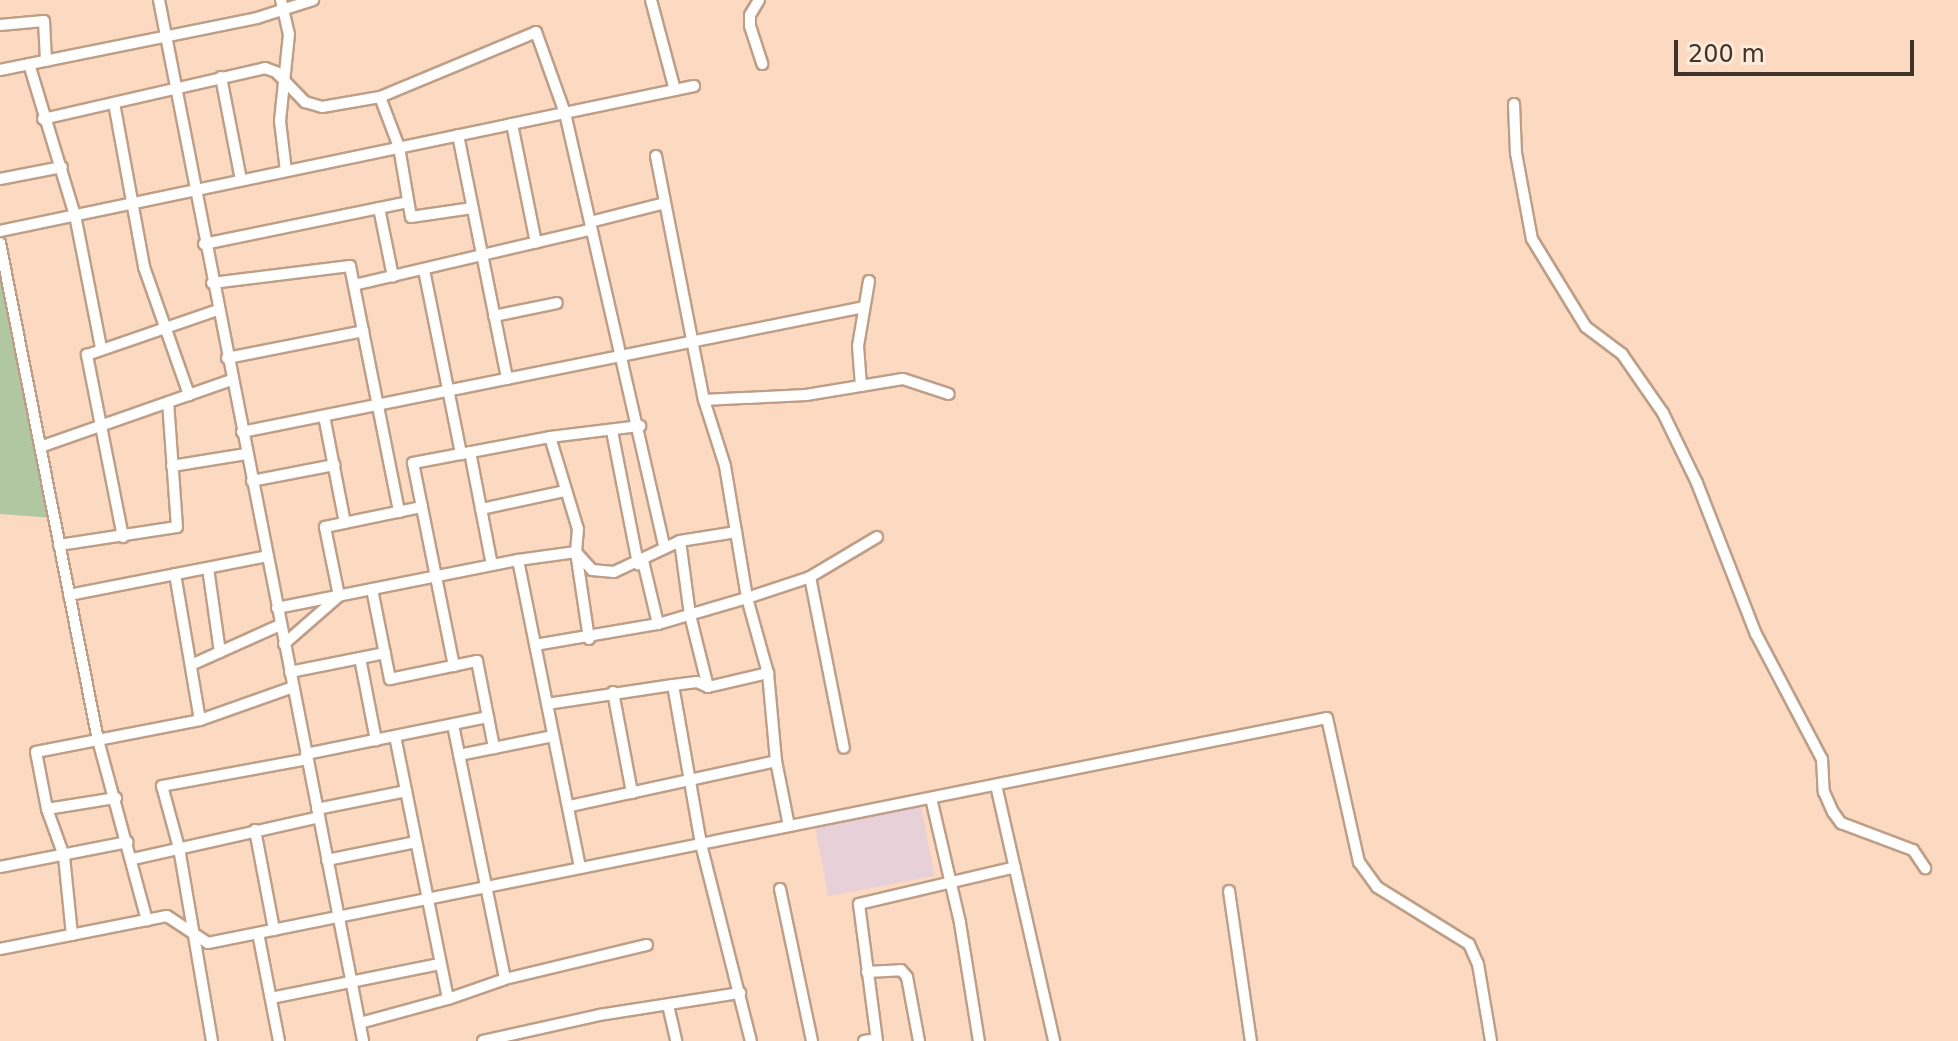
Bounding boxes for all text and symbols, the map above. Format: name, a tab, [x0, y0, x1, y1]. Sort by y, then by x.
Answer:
scale bar	[1678, 24, 1918, 74]
text: 200 m	[1688, 40, 1765, 68]

